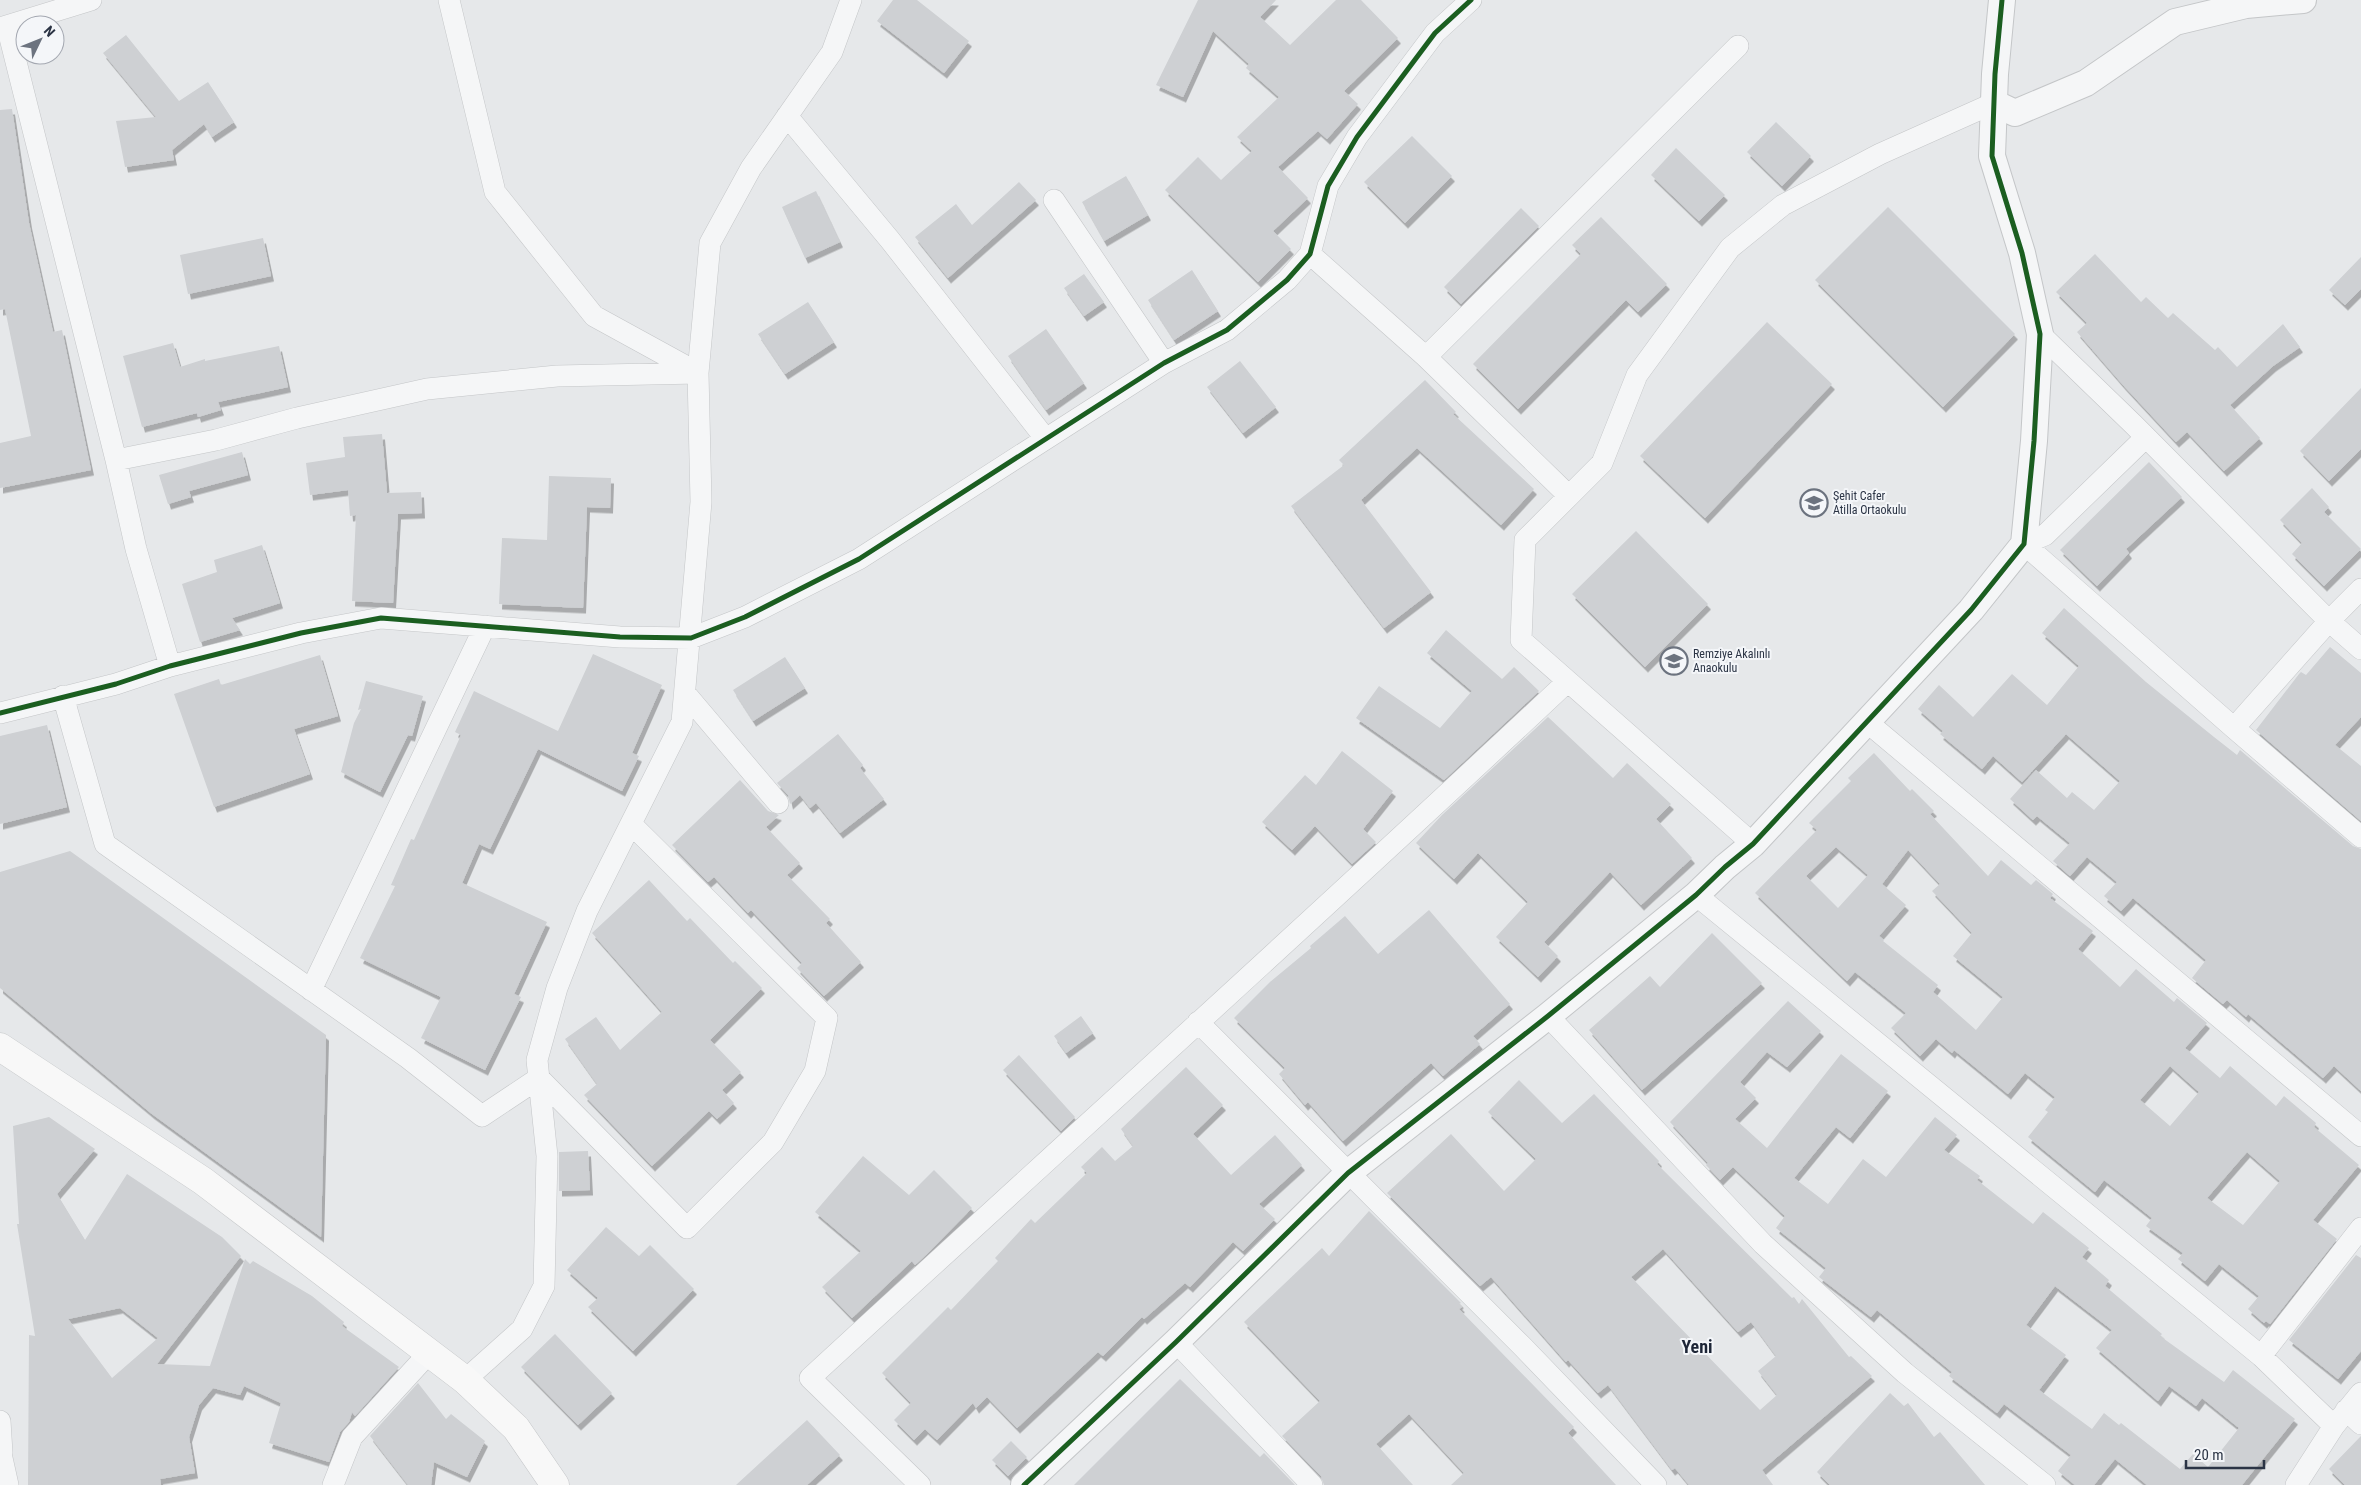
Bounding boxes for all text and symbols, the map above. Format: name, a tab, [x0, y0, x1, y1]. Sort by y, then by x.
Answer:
north arrow	[15, 15, 65, 65]
text: N	[41, 23, 58, 40]
school or university icon: Şehit Cafer Atilla Ortaokulu	[1799, 488, 1829, 518]
place label: Şehit Cafer Atilla Ortaokulu	[1833, 489, 1907, 517]
school or university icon: Remziye Akalınlı Anaokulu	[1659, 646, 1689, 676]
place label: Remziye Akalınlı Anaokulu	[1693, 647, 1770, 675]
district label: Yeni	[1681, 1336, 1713, 1357]
scale bar	[2186, 1438, 2264, 1470]
text: 20 m	[2194, 1446, 2224, 1464]

